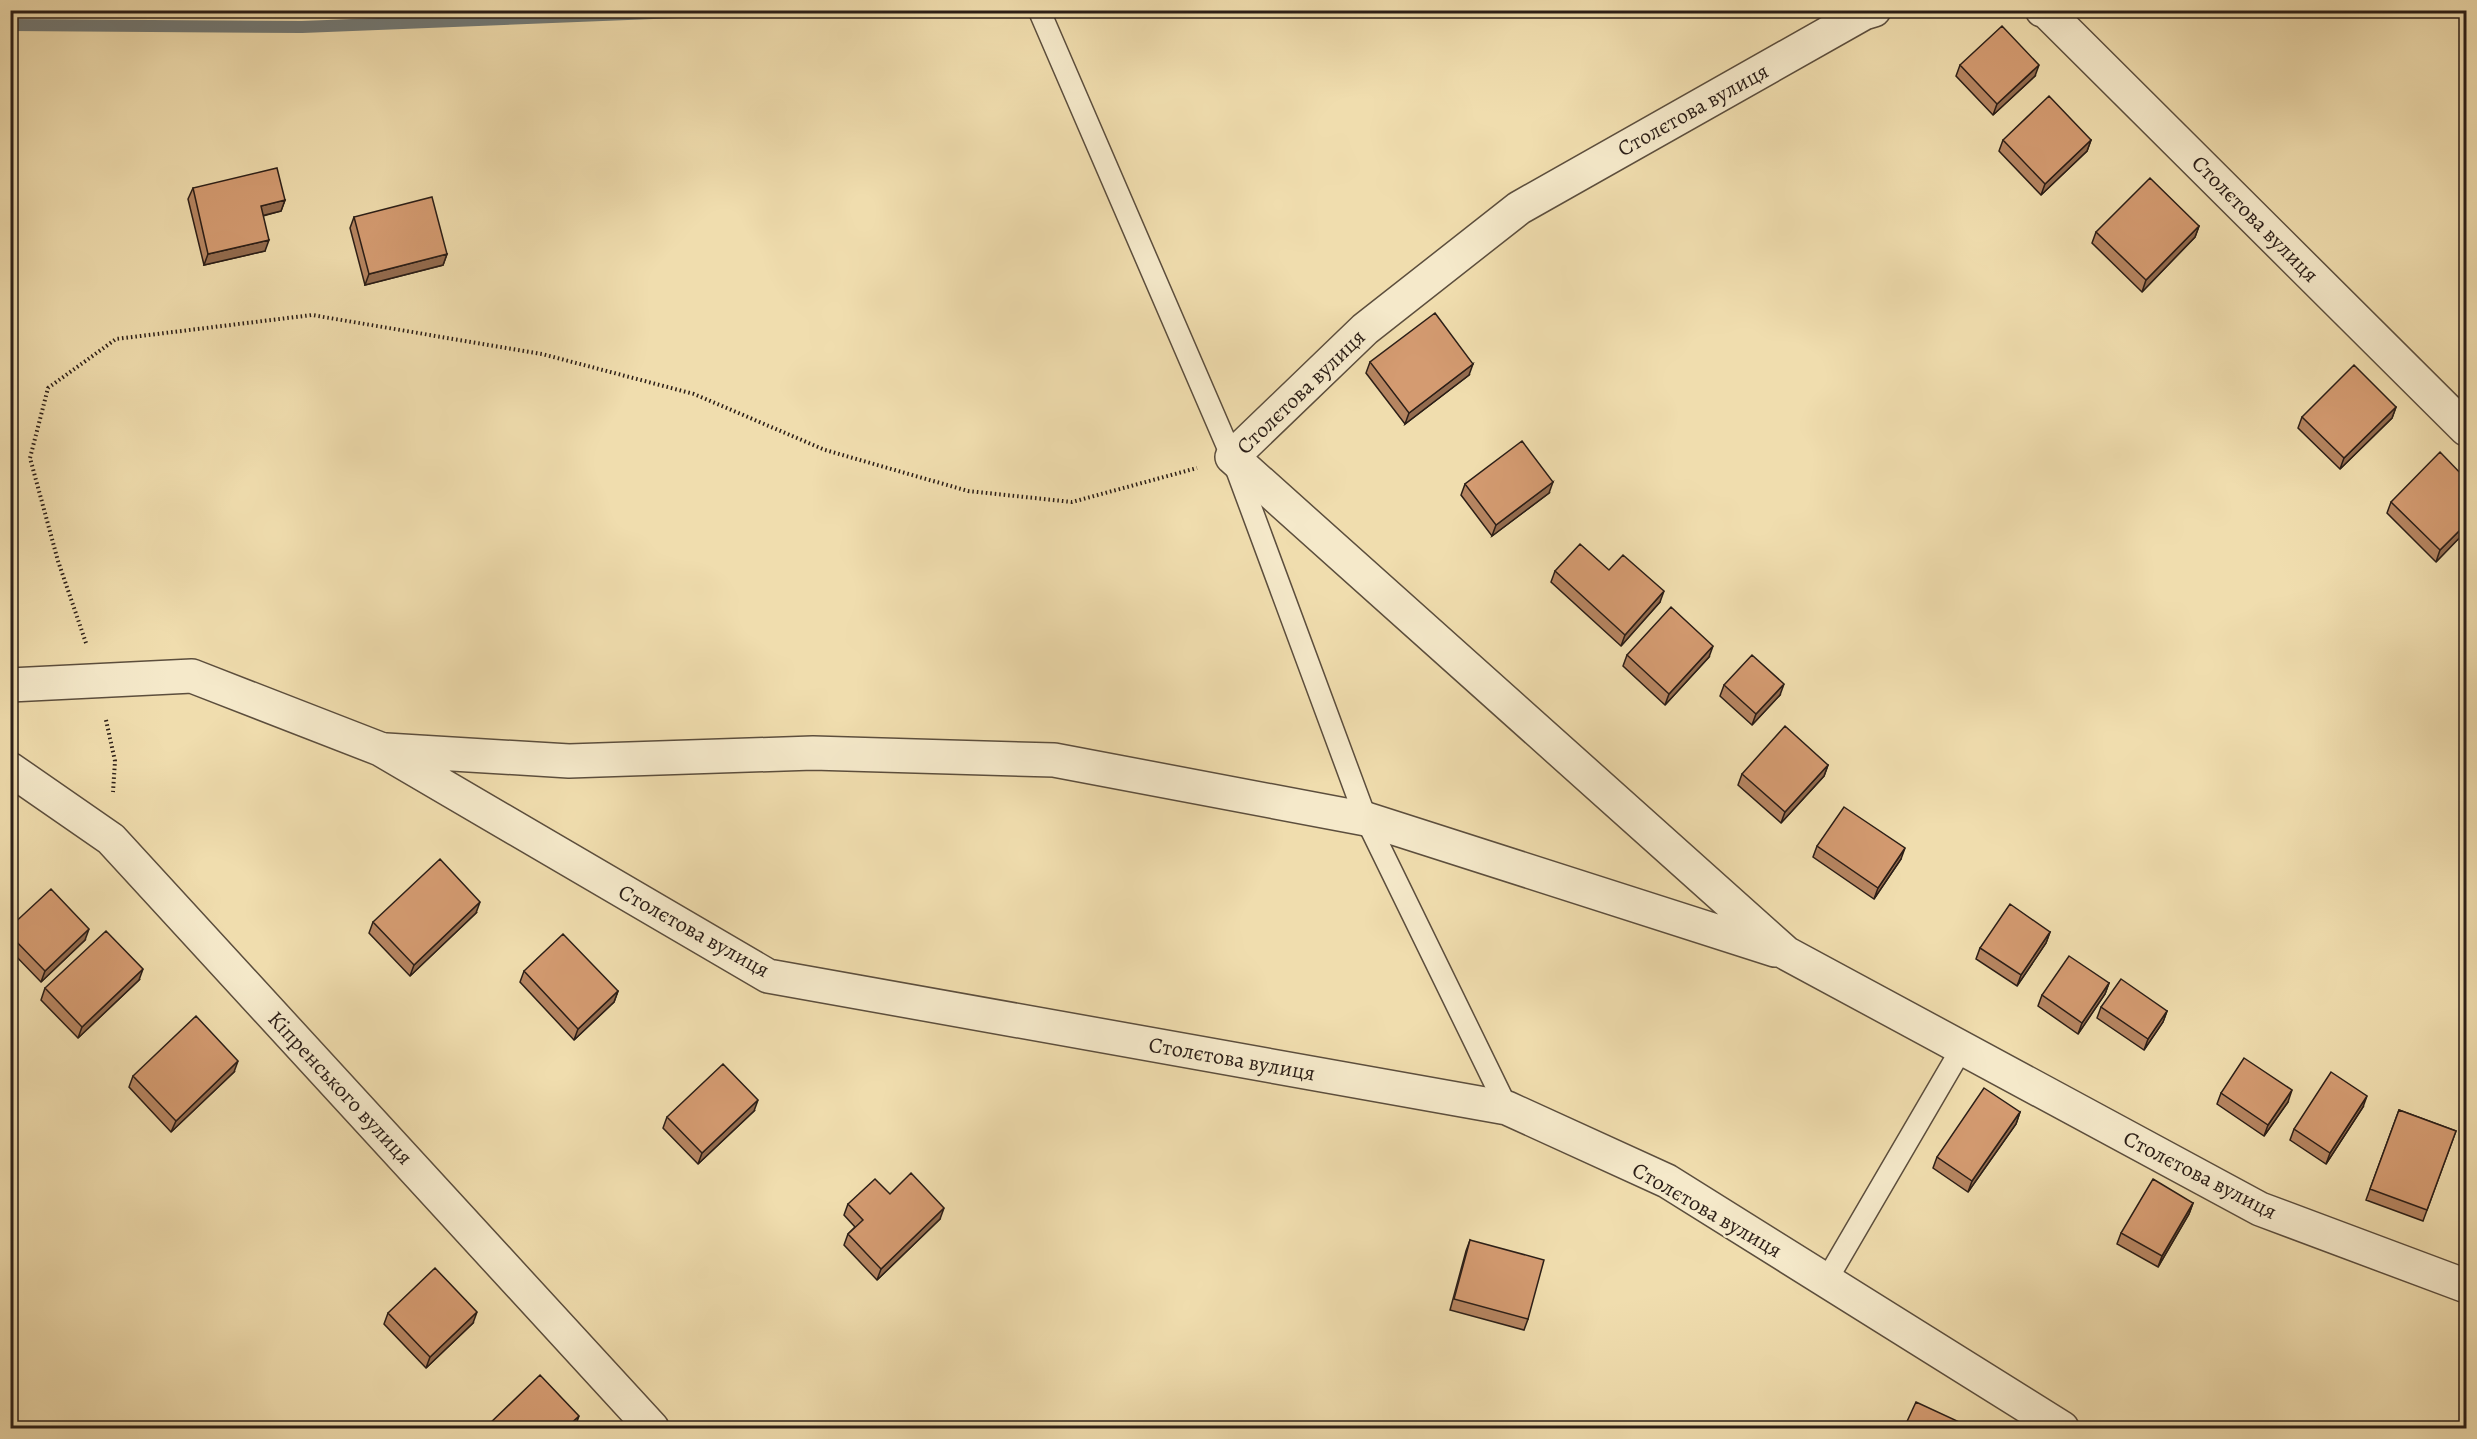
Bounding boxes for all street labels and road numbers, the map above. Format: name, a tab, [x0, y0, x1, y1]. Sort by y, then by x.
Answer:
street label: Столєтова вулиця	[1612, 56, 1774, 164]
street label: Столєтова вулиця	[2185, 149, 2325, 289]
street label: Столєтова вулиця	[1230, 323, 1372, 461]
street label: Столєтова вулиця	[613, 877, 775, 985]
street label: Кіпренського вулиця	[261, 1005, 419, 1171]
street label: Столєтова вулиця	[1146, 1030, 1318, 1088]
street label: Столєтова вулиця	[2118, 1123, 2282, 1227]
street label: Столєтова вулиця	[1626, 1155, 1788, 1265]

